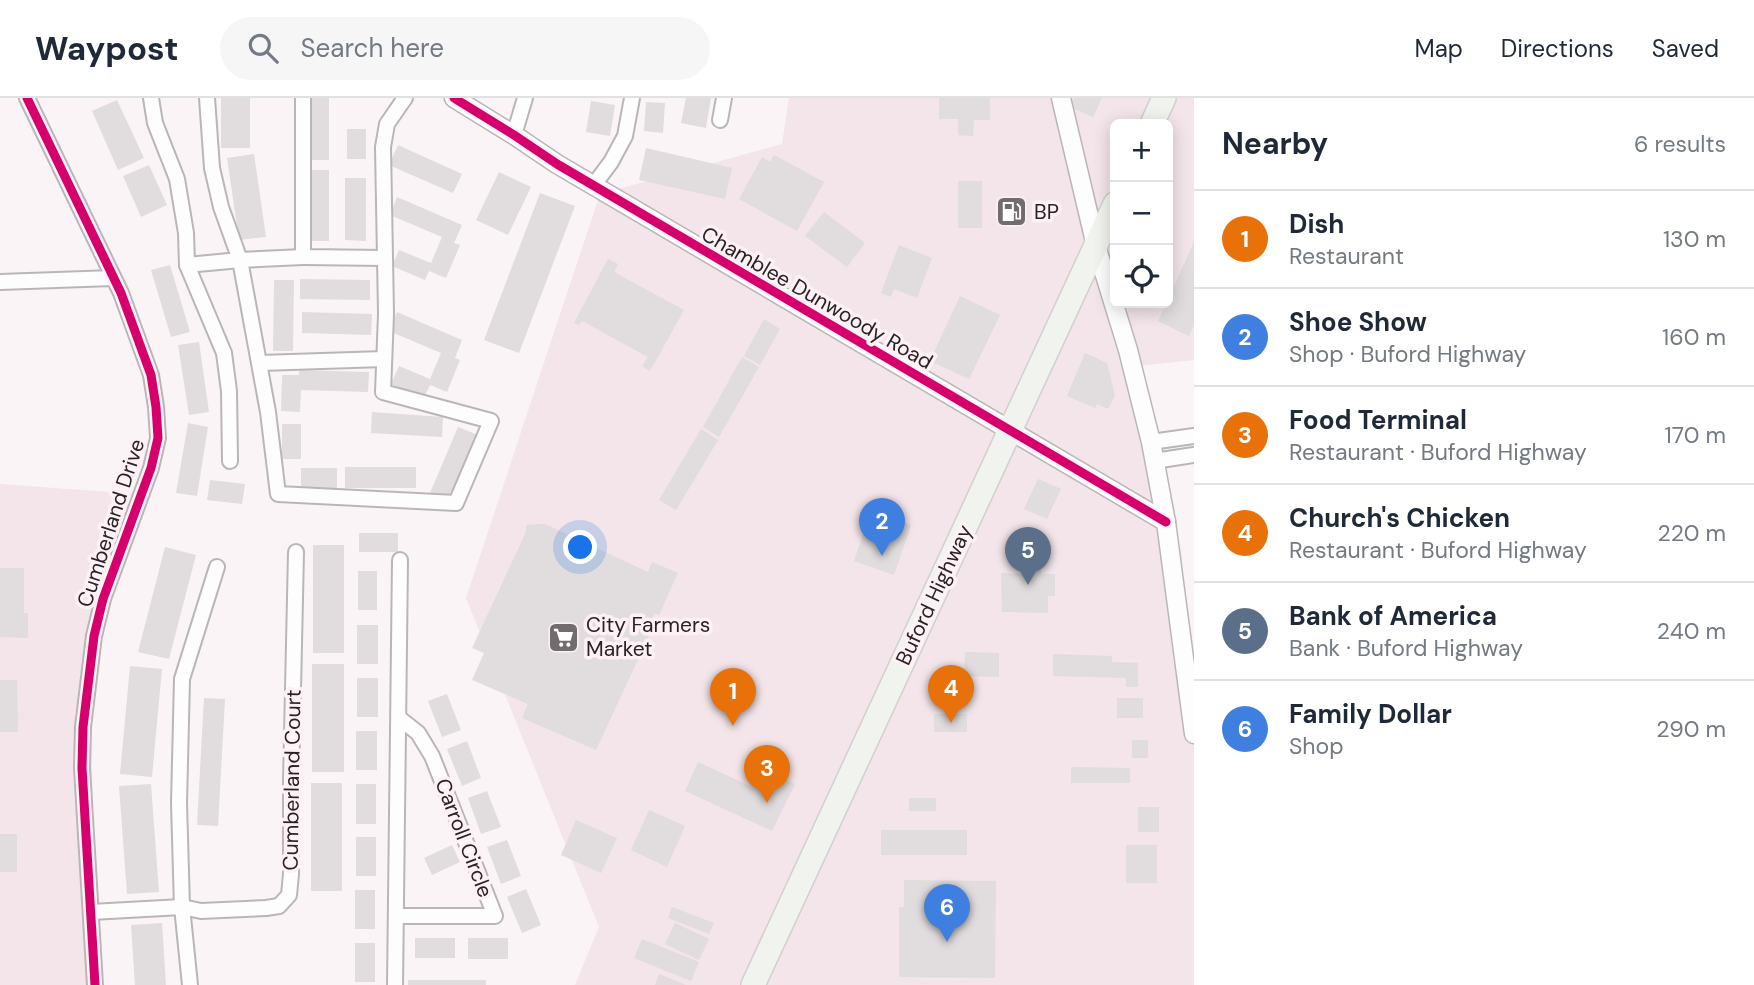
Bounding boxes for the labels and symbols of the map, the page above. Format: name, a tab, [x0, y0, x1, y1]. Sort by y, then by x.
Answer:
fuel station icon: BP	[994, 195, 1028, 229]
place label: BP	[1034, 198, 1059, 226]
street label: Chamblee Dunwoody Road	[696, 220, 938, 376]
street label: Cumberland Drive	[71, 435, 151, 611]
pin: 2	[859, 498, 905, 556]
street label: Buford Highway	[889, 520, 979, 670]
pin: 5	[1005, 527, 1051, 585]
your location	[563, 530, 597, 564]
place label: City Farmers Market	[586, 611, 710, 663]
supermarket icon: City Farmers Market	[546, 620, 580, 654]
pin: 4	[928, 665, 974, 723]
pin: 1	[710, 668, 756, 726]
street label: Cumberland Court	[276, 689, 308, 871]
pin: 3	[744, 745, 790, 803]
street label: Carroll Circle	[429, 775, 500, 901]
pin: 6	[924, 884, 970, 942]

